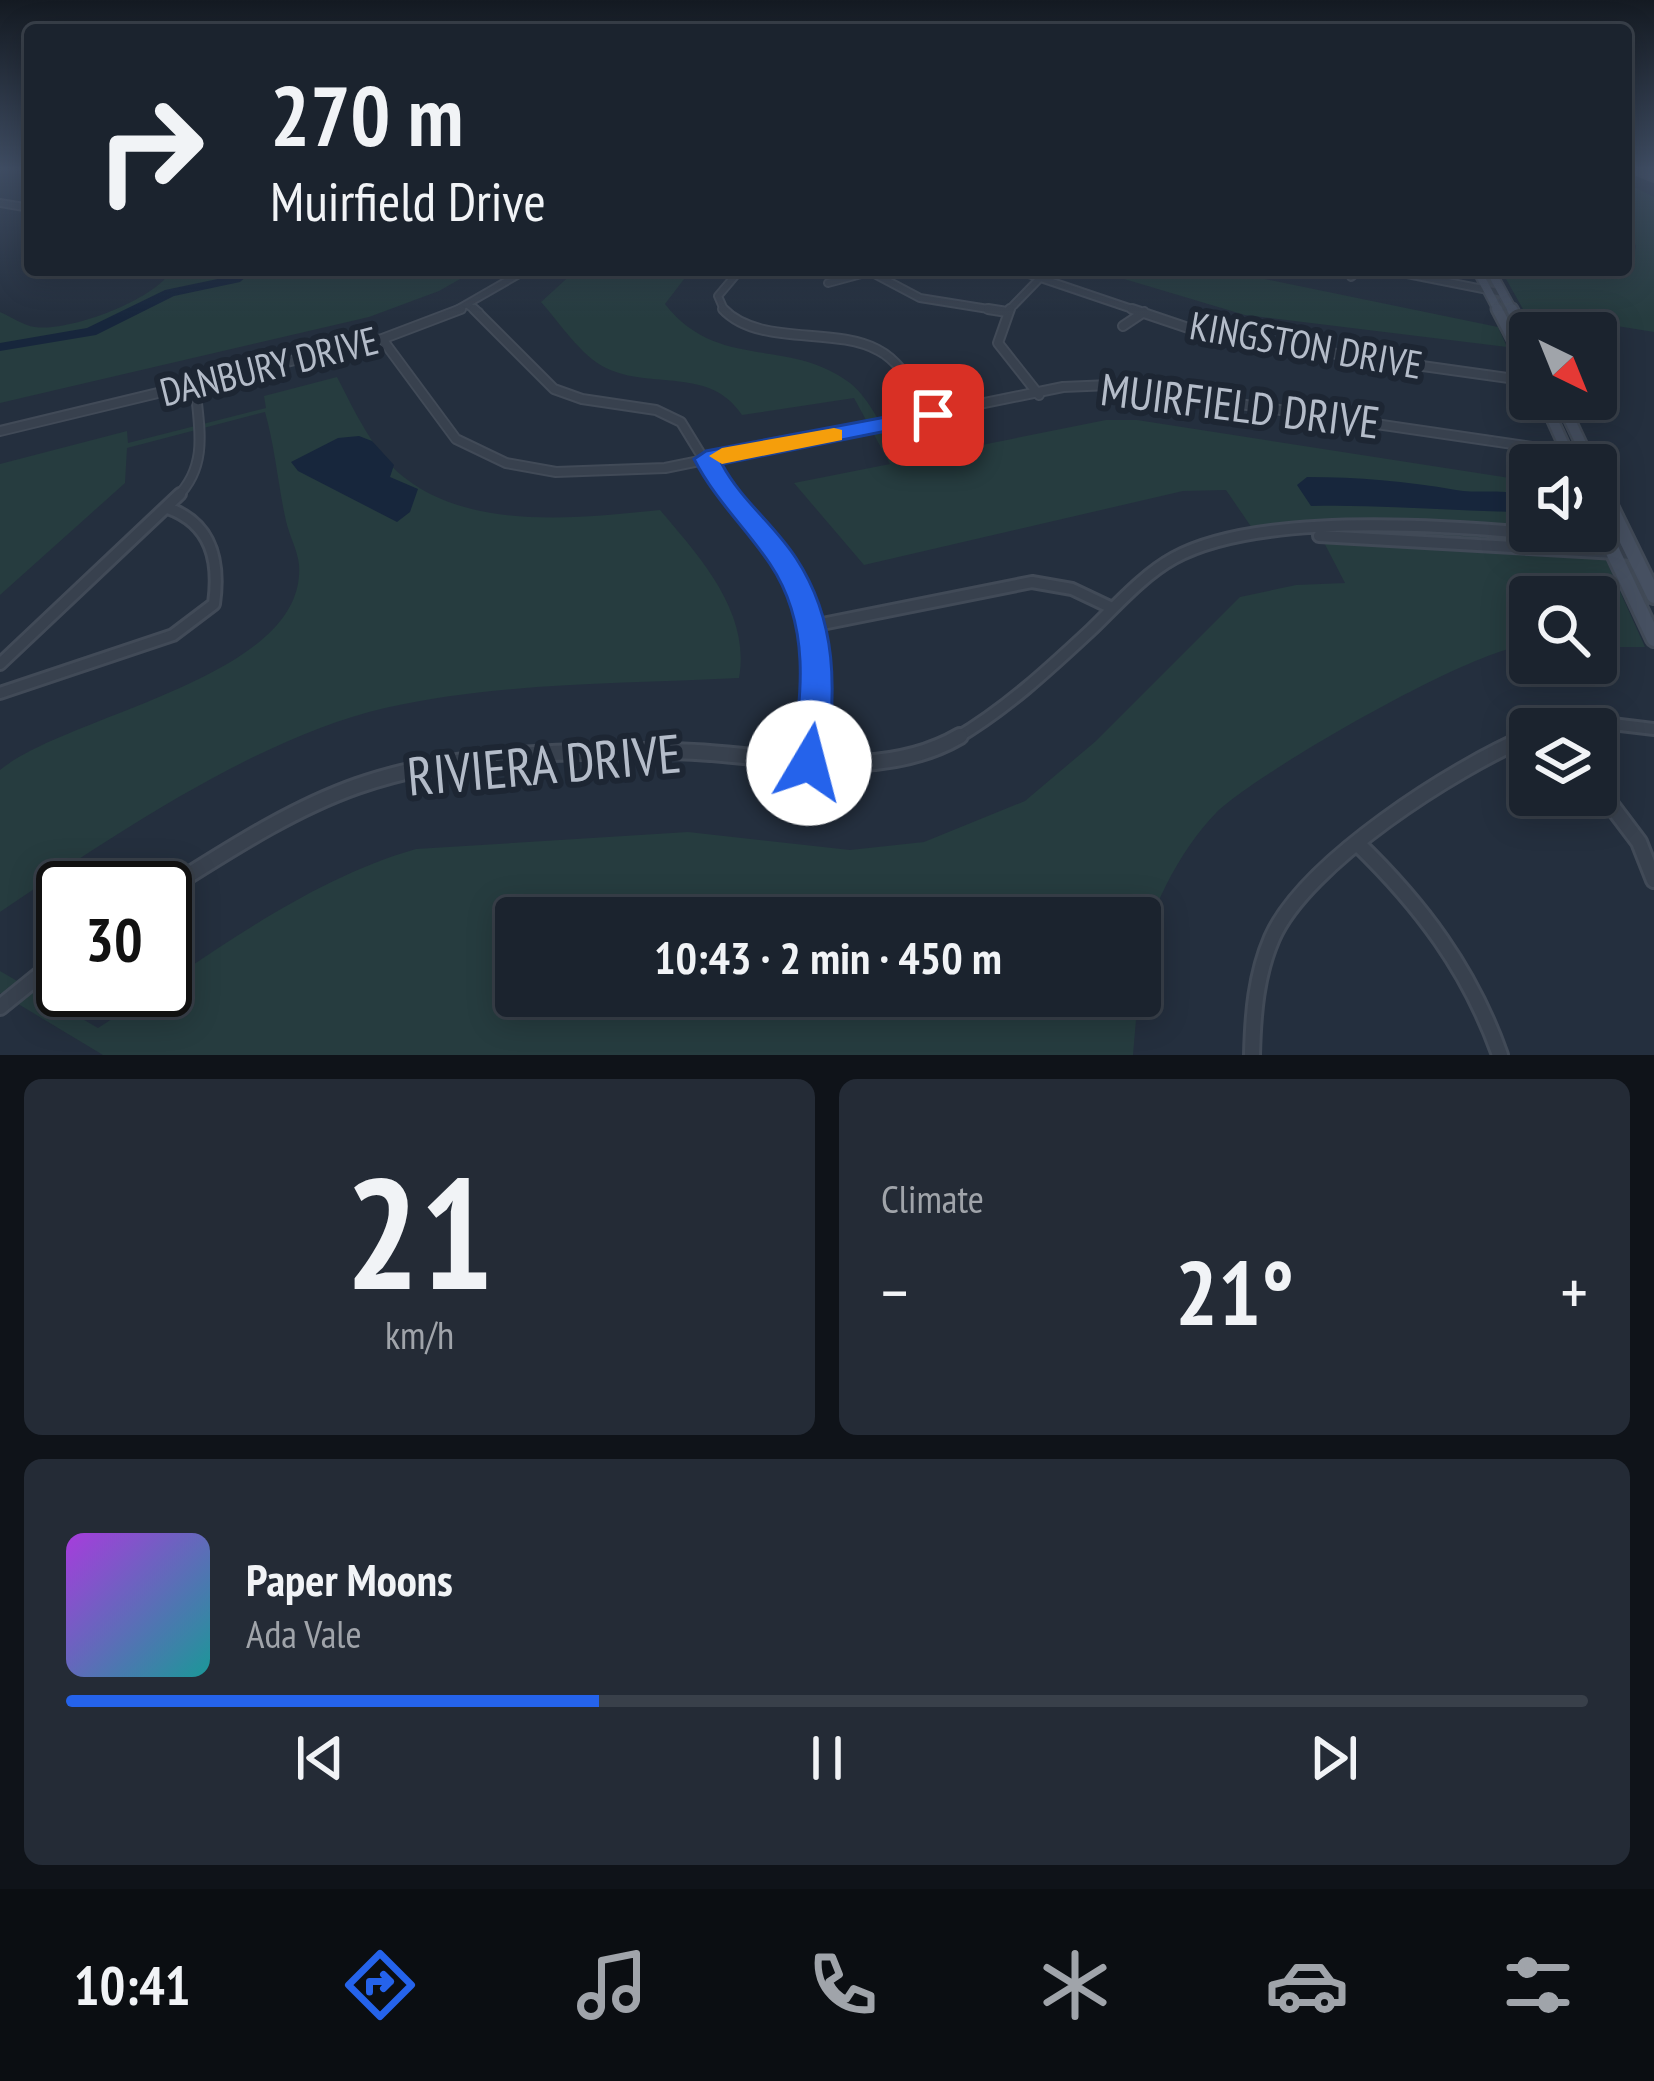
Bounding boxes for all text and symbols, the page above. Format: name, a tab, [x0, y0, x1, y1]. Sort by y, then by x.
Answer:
text: 270 m	[270, 60, 463, 169]
icon: right	[72, 72, 228, 228]
text: Muirfield Drive	[270, 166, 546, 236]
street label: KINGSTON DRIVE	[1186, 299, 1426, 390]
north arrow	[1509, 312, 1617, 420]
map controls	[1509, 312, 1617, 816]
street label: DANBURY DRIVE	[154, 314, 383, 417]
street label: MUIRFIELD DRIVE	[1097, 359, 1383, 451]
pin	[882, 364, 984, 466]
icon: arrive	[900, 382, 966, 448]
button: sound	[1509, 444, 1617, 552]
button: search	[1509, 576, 1617, 684]
position arrow	[746, 700, 872, 826]
button: layers	[1509, 708, 1617, 816]
street label: RIVIERA DRIVE	[404, 717, 684, 811]
speed limit sign: 30	[36, 861, 192, 1017]
text: 10:43 · 2 min · 450 m	[654, 928, 1002, 986]
text: 21	[345, 1130, 494, 1332]
text: Climate	[881, 1173, 984, 1224]
text: 21°	[1175, 1233, 1294, 1350]
text: −	[881, 1249, 908, 1334]
text: +	[1561, 1249, 1588, 1334]
text: km/h	[385, 1309, 454, 1360]
text: Paper Moons	[246, 1550, 453, 1608]
text: Ada Vale	[246, 1608, 362, 1659]
icon: previous	[287, 1725, 353, 1791]
icon: pause	[794, 1725, 860, 1791]
icon: next	[1301, 1725, 1367, 1791]
icon: directions	[338, 1943, 422, 2027]
icon: music	[570, 1943, 654, 2027]
icon: phone	[801, 1943, 885, 2027]
icon: climate	[1033, 1943, 1117, 2027]
icon: car	[1265, 1943, 1349, 2027]
icon: filters	[1496, 1943, 1580, 2027]
text: 10:41	[74, 1950, 191, 2020]

